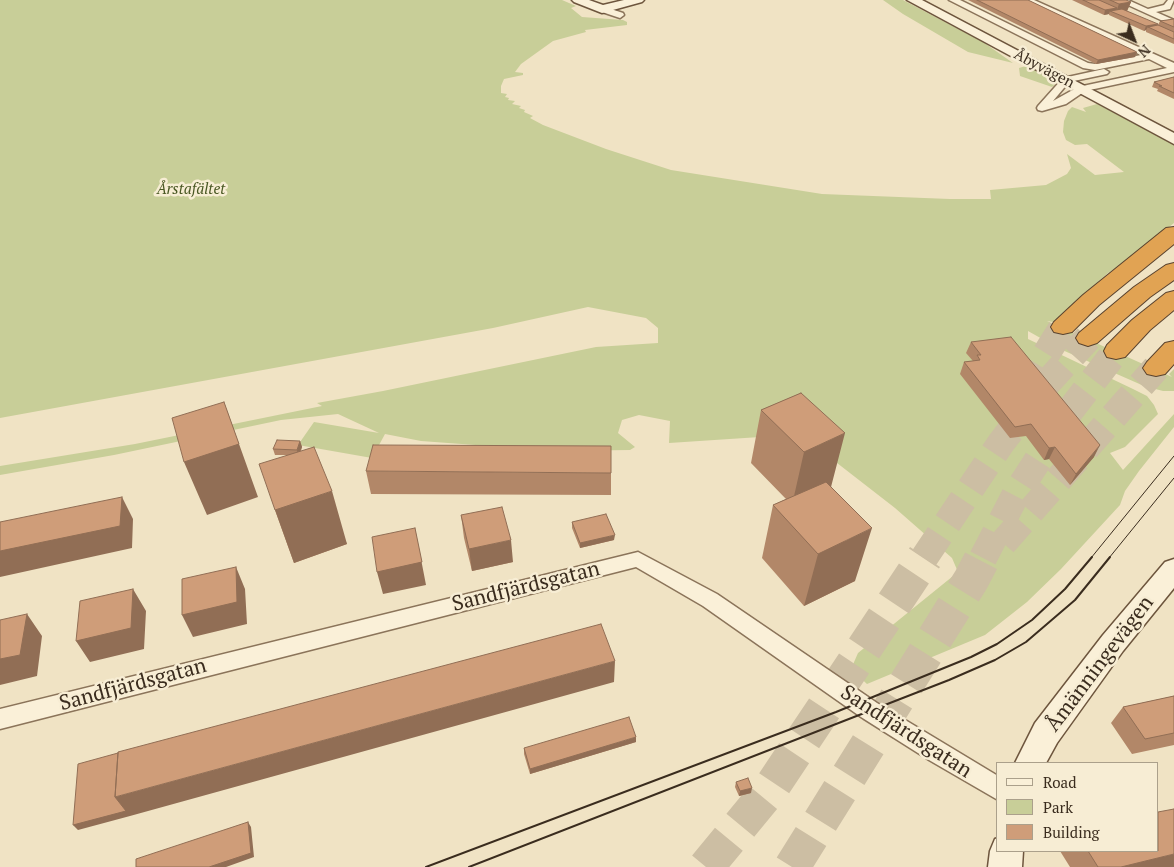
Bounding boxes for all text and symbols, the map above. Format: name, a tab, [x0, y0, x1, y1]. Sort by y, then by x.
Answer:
north arrow	[1109, 15, 1159, 65]
text: N	[1134, 41, 1155, 62]
street label: Åbyvägen	[1011, 46, 1077, 92]
park label: Årstafältet	[157, 181, 225, 199]
street label: Sandfjärdsgatan	[450, 556, 602, 618]
street label: Åmänningevägen	[1041, 591, 1159, 737]
street label: Sandfjärdsgatan	[57, 653, 209, 717]
street label: Sandfjärdsgatan	[836, 680, 976, 784]
legend	[996, 762, 1159, 852]
text: Road	[1043, 772, 1076, 792]
text: Park	[1043, 797, 1073, 817]
text: Building	[1043, 822, 1100, 842]

